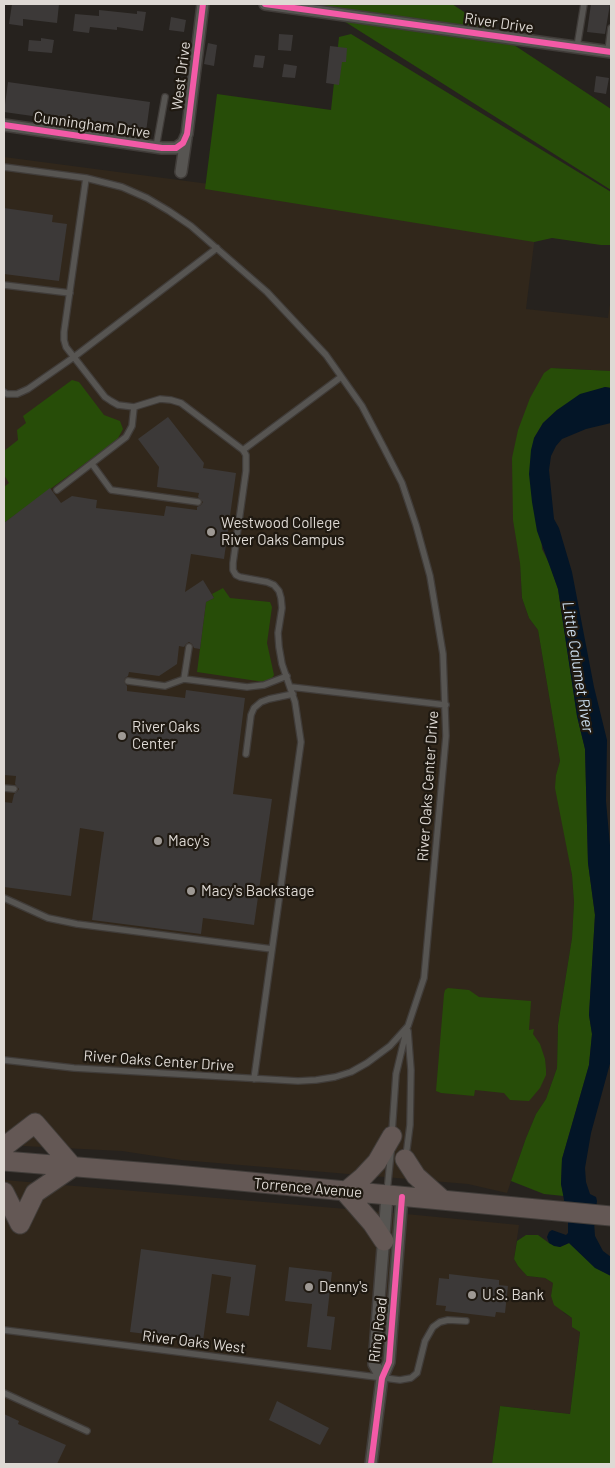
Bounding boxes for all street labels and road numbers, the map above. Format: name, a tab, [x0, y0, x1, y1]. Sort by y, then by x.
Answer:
street label: River Drive	[463, 9, 535, 37]
street label: West Drive	[168, 40, 194, 112]
street label: Cunningham Drive	[32, 108, 152, 142]
street label: River Oaks Center Drive	[414, 710, 442, 862]
street label: River Oaks Center Drive	[83, 1047, 235, 1075]
street label: Torrence Avenue	[253, 1174, 363, 1202]
street label: Ring Road	[365, 1297, 391, 1363]
street label: River Oaks West	[141, 1327, 247, 1357]

